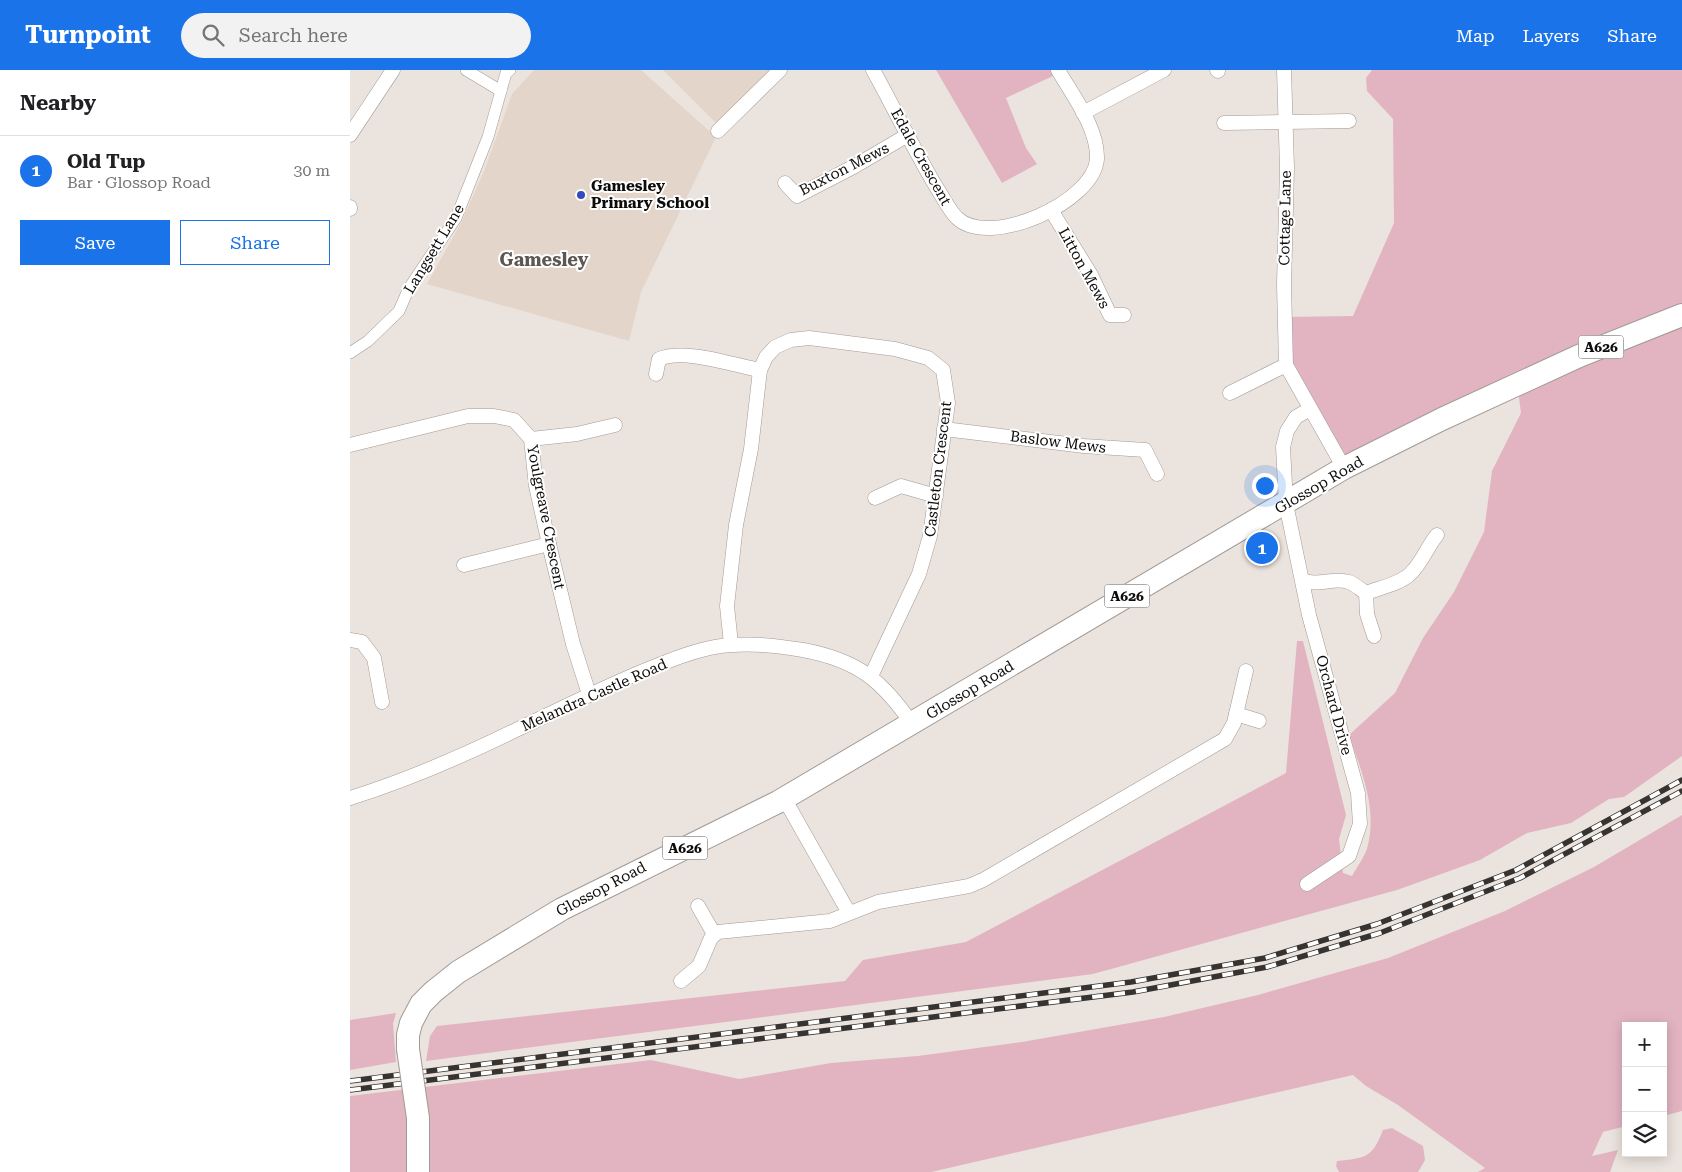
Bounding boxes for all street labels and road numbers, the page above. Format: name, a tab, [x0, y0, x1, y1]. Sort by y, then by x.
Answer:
street label: Edale Crescent	[887, 105, 955, 209]
street label: Buxton Mews	[796, 139, 892, 199]
street label: Cottage Lane	[1275, 170, 1295, 266]
street label: Langsett Lane	[400, 201, 468, 297]
street label: Litton Mews	[1054, 224, 1114, 312]
road number: A626	[1578, 336, 1624, 358]
street label: Castleton Crescent	[921, 400, 955, 538]
street label: Baslow Mews	[1009, 427, 1107, 457]
street label: Youlgreave Crescent	[523, 443, 569, 591]
street label: Glossop Road	[1272, 452, 1367, 518]
road number: A626	[1104, 584, 1150, 608]
street label: Orchard Drive	[1312, 653, 1356, 757]
street label: Melandra Castle Road	[518, 655, 670, 735]
street label: Glossop Road	[923, 657, 1017, 723]
road number: A626	[662, 836, 708, 860]
street label: Glossop Road	[553, 858, 649, 920]

